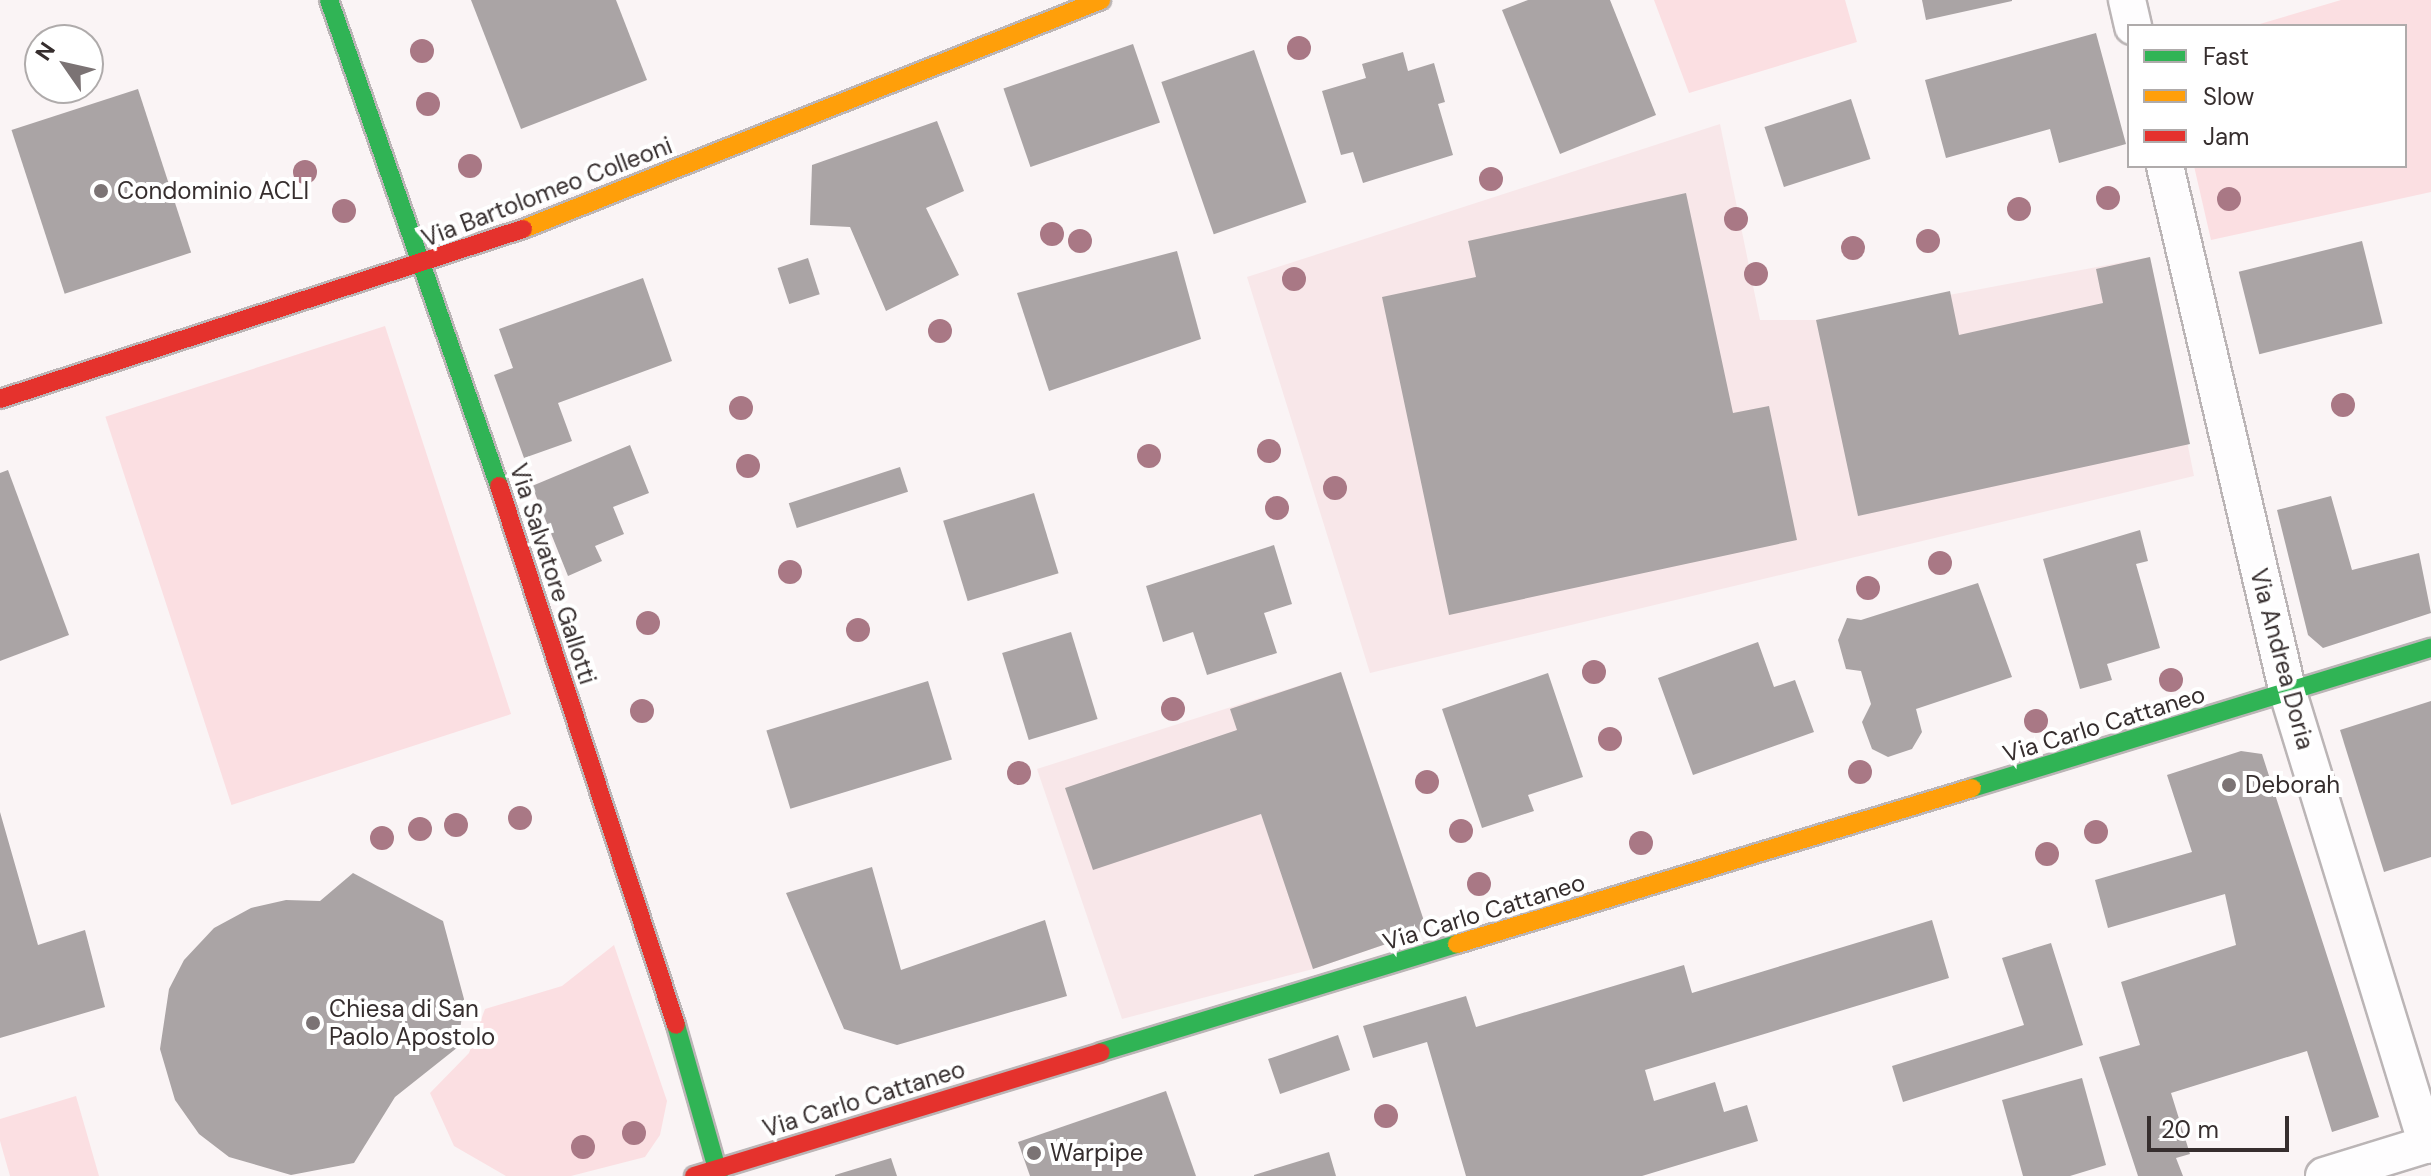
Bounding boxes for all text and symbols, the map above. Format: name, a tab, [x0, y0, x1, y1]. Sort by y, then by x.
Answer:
north arrow	[24, 24, 104, 104]
legend	[2127, 24, 2407, 168]
text: N	[29, 37, 62, 66]
text: Fast	[2203, 41, 2249, 72]
text: Slow	[2203, 81, 2254, 112]
text: Jam	[2203, 121, 2249, 152]
street label: Via Bartolomeo Colleoni	[418, 131, 676, 253]
place label: Condominio ACLI	[117, 177, 309, 205]
marker: Condominio ACLI	[92, 182, 110, 200]
street label: Via Salvatore Gallotti	[504, 460, 602, 688]
street label: Via Andrea Doria	[2244, 565, 2320, 753]
street label: Via Carlo Cattaneo	[1999, 680, 2209, 768]
place label: Deborah	[2245, 771, 2340, 799]
marker: Deborah	[2220, 776, 2238, 794]
street label: Via Carlo Cattaneo	[1379, 868, 1589, 956]
place label: Chiesa di San Paolo Apostolo	[329, 995, 495, 1051]
marker: Chiesa di San Paolo Apostolo	[304, 1014, 322, 1032]
street label: Via Carlo Cattaneo	[759, 1055, 969, 1143]
scale bar	[2151, 1100, 2293, 1150]
text: 20 m	[2161, 1114, 2219, 1145]
place label: Warpipe	[1050, 1139, 1143, 1167]
marker: Warpipe	[1025, 1144, 1043, 1162]

